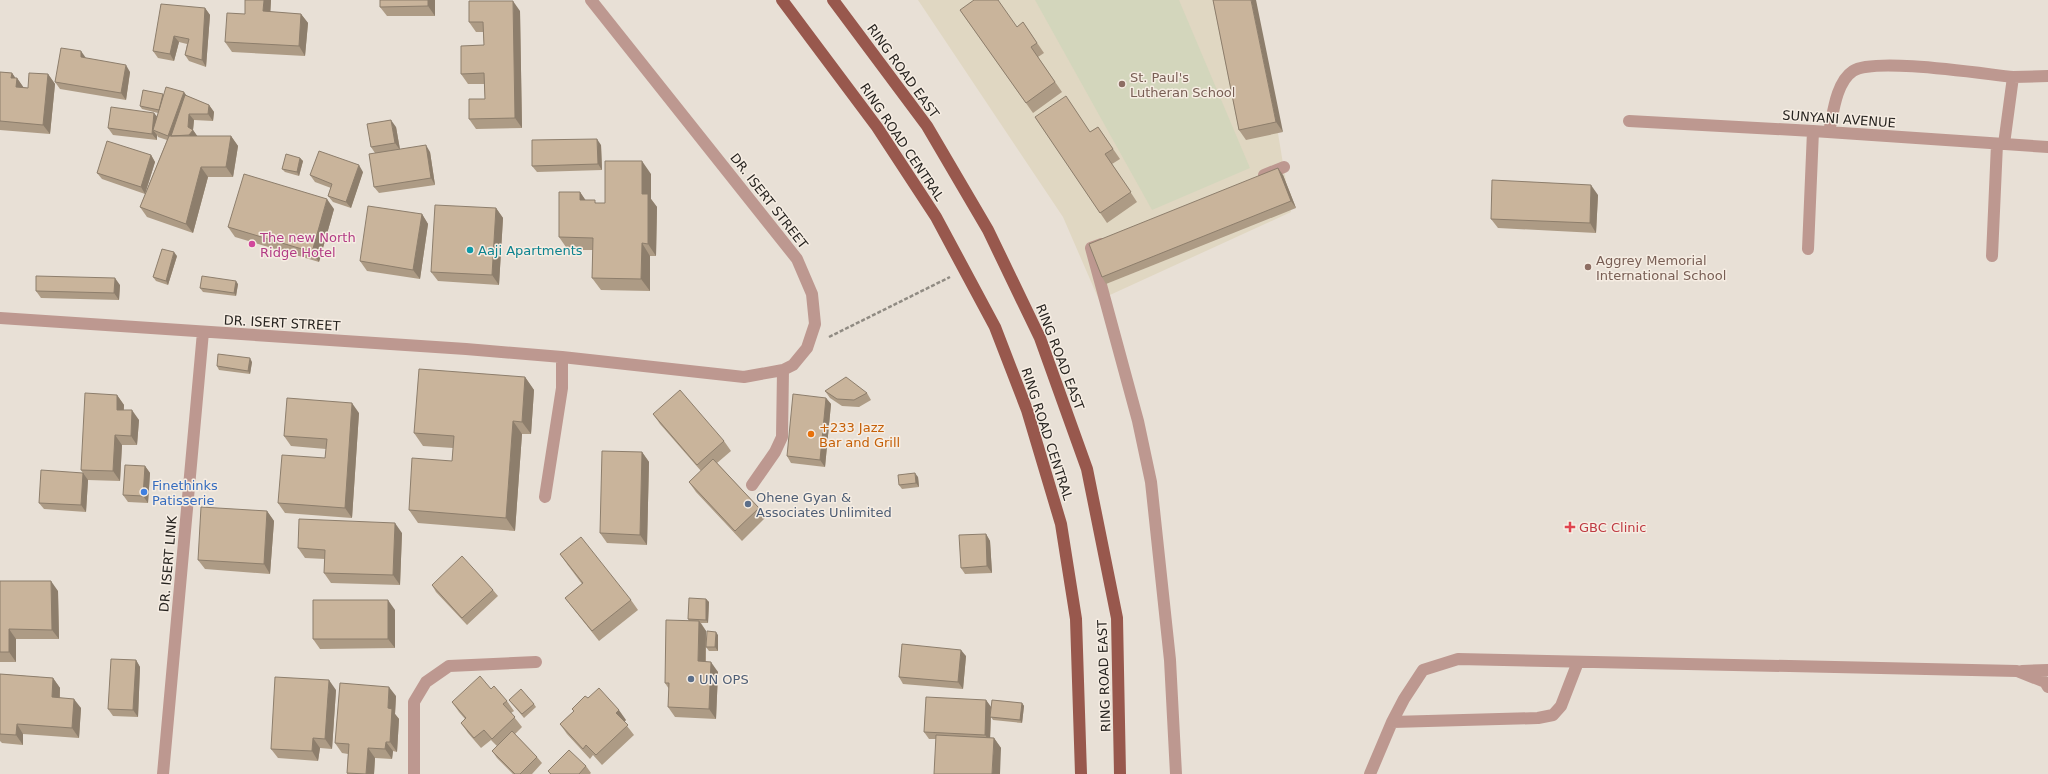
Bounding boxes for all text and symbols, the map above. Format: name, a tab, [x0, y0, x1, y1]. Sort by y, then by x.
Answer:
street label: RING ROAD EAST	[864, 21, 942, 121]
place label: St. Paul's Lutheran School	[1130, 70, 1235, 100]
marker: St. Paul's Lutheran School	[1117, 79, 1127, 89]
street label: RING ROAD CENTRAL	[857, 80, 947, 204]
street label: SUNYANI AVENUE	[1782, 108, 1896, 130]
street label: DR. ISERT STREET	[727, 150, 811, 252]
place label: The new North Ridge Hotel	[259, 230, 356, 260]
marker: The new North Ridge Hotel	[247, 239, 257, 249]
place label: Aaji Apartments	[478, 243, 583, 258]
marker: Aaji Apartments	[465, 245, 475, 255]
place label: Aggrey Memorial International School	[1596, 253, 1726, 283]
marker: Aggrey Memorial International School	[1583, 262, 1593, 272]
street label: RING ROAD EAST	[1033, 302, 1087, 412]
street label: DR. ISERT STREET	[223, 312, 341, 334]
street label: RING ROAD CENTRAL	[1018, 366, 1076, 503]
place label: +233 Jazz Bar and Grill	[819, 420, 900, 450]
marker: +233 Jazz Bar and Grill	[806, 429, 816, 439]
place label: Finethinks Patisserie	[152, 478, 218, 508]
marker: Finethinks Patisserie	[139, 487, 149, 497]
place label: Ohene Gyan & Associates Unlimited	[756, 490, 892, 520]
marker: Ohene Gyan & Associates Unlimited	[743, 499, 753, 509]
street label: DR. ISERT LINK	[156, 515, 180, 613]
place label: GBC Clinic	[1579, 520, 1646, 535]
marker: GBC Clinic	[1564, 521, 1576, 533]
street label: RING ROAD EAST	[1095, 620, 1113, 732]
place label: UN OPS	[699, 672, 749, 687]
marker: UN OPS	[686, 674, 696, 684]

